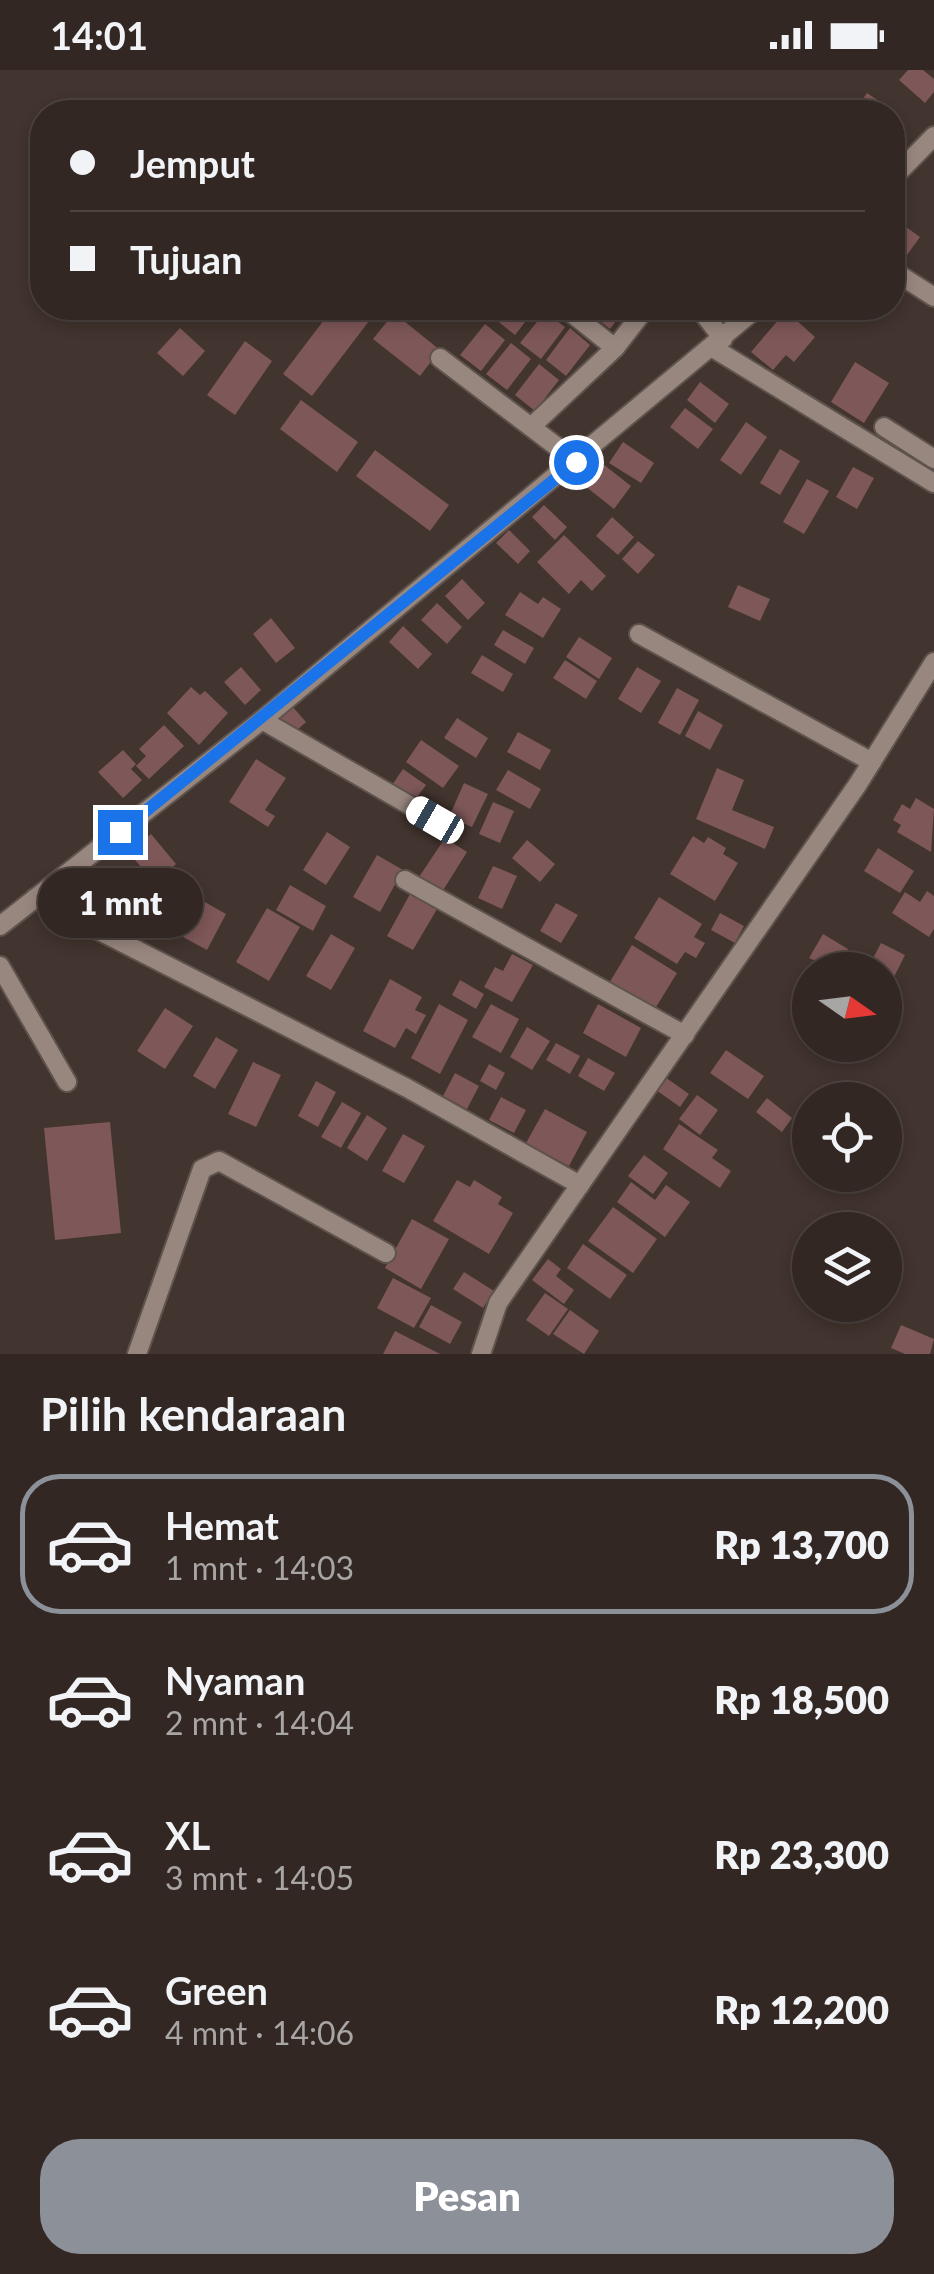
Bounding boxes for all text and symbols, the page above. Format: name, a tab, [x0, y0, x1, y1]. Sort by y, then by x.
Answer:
text: 14:01	[50, 12, 148, 58]
text: Jemput	[130, 140, 255, 186]
text: Tujuan	[130, 236, 243, 282]
route start	[554, 440, 599, 485]
car	[402, 792, 468, 848]
route end	[98, 810, 143, 855]
callout: 1 mnt	[38, 867, 202, 937]
text: 1 mnt	[79, 883, 162, 922]
north arrow	[792, 952, 902, 1062]
map controls	[792, 952, 902, 1322]
button: locate	[792, 1082, 902, 1192]
button: layers	[792, 1212, 902, 1322]
text: Pilih kendaraan	[40, 1387, 346, 1441]
icon: car	[45, 1499, 135, 1589]
text: Hemat	[165, 1502, 279, 1548]
text: Rp 13,700	[714, 1521, 889, 1567]
text: 1 mnt · 14:03	[165, 1548, 354, 1587]
icon: car	[45, 1654, 135, 1744]
text: Nyaman	[165, 1657, 305, 1703]
text: Rp 18,500	[714, 1676, 889, 1722]
text: 2 mnt · 14:04	[165, 1703, 354, 1742]
icon: car	[45, 1809, 135, 1899]
text: XL	[165, 1812, 210, 1858]
text: Rp 23,300	[714, 1831, 889, 1877]
text: 3 mnt · 14:05	[165, 1858, 354, 1897]
icon: car	[45, 1964, 135, 2054]
text: Green	[165, 1967, 268, 2013]
text: Rp 12,200	[714, 1986, 889, 2032]
text: 4 mnt · 14:06	[165, 2013, 354, 2052]
button: Pesan	[40, 2139, 894, 2254]

